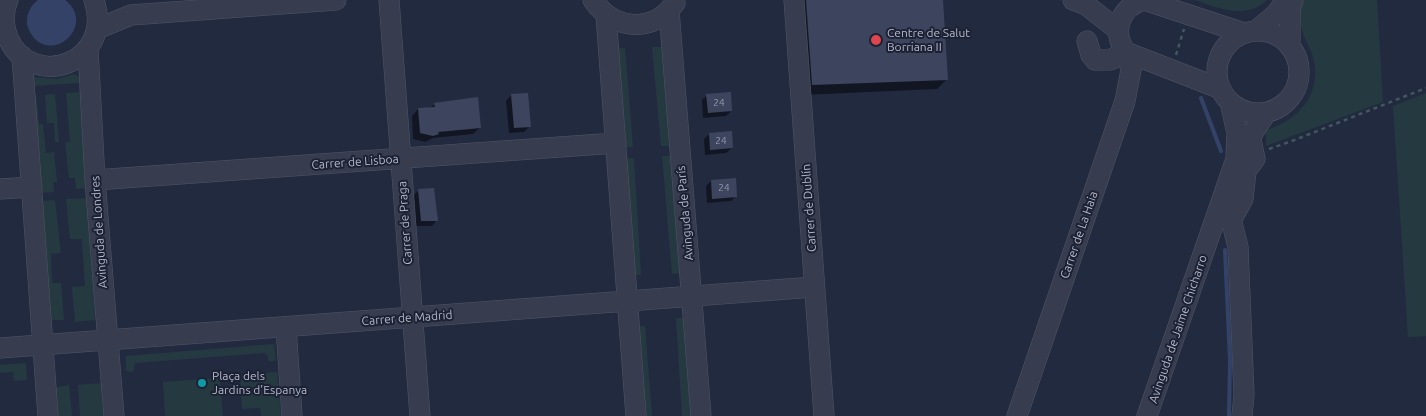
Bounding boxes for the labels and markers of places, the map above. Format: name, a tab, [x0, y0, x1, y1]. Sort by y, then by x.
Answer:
place label: Centre de Salut Borriana II	[887, 26, 970, 54]
marker: Centre de Salut Borriana II	[869, 33, 883, 47]
place label: Plaça dels Jardins d'Espanya	[212, 369, 307, 397]
marker: Plaça dels Jardins d'Espanya	[196, 377, 208, 389]

